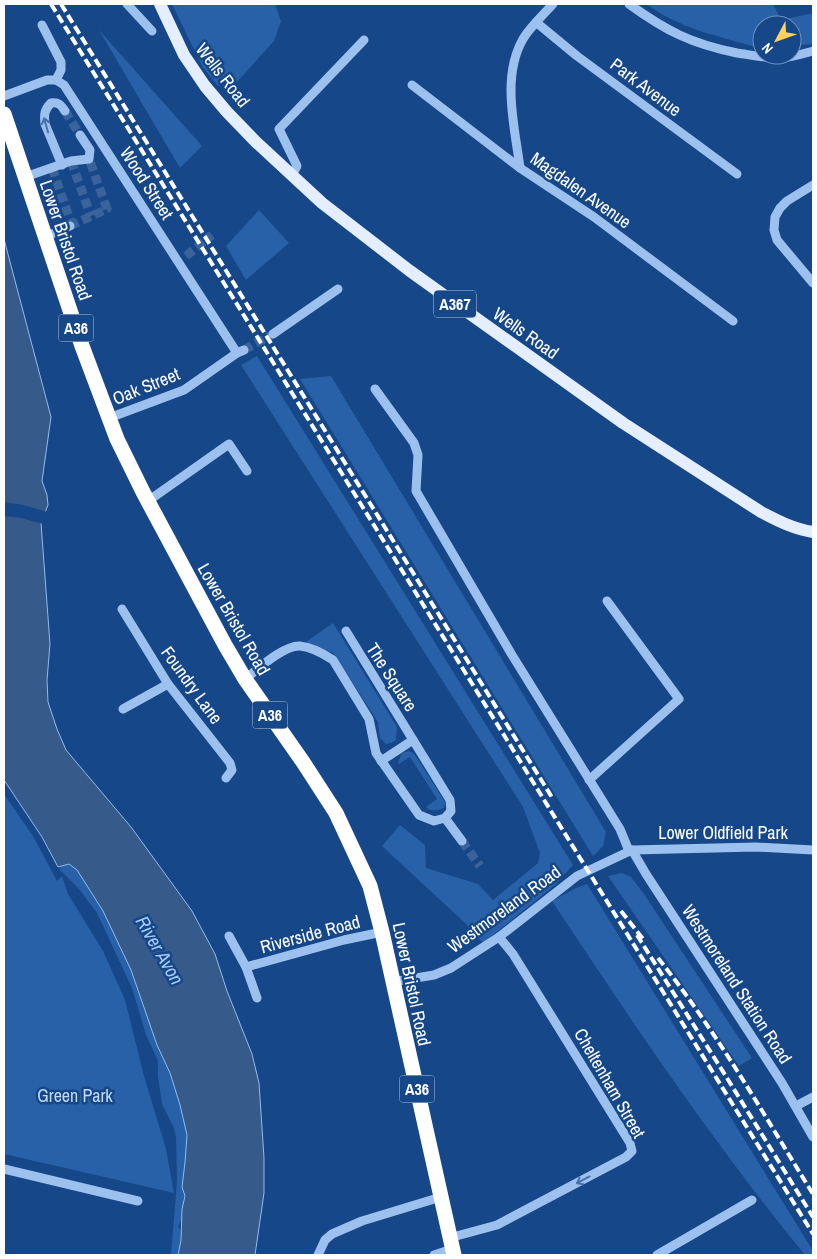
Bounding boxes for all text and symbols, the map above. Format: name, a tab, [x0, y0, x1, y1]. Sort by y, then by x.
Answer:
north arrow	[752, 15, 802, 65]
street label: Wells Road	[190, 38, 256, 112]
text: N	[758, 39, 777, 58]
street label: Park Avenue	[605, 52, 687, 122]
one-way arrow	[41, 117, 51, 133]
street label: Wood Street	[114, 142, 180, 224]
street label: Magdalen Avenue	[526, 146, 636, 234]
street label: Lower Bristol Road	[34, 177, 98, 303]
road number: A367	[434, 290, 476, 318]
street label: Wells Road	[488, 301, 564, 365]
road number: A36	[58, 314, 94, 342]
street label: Oak Street	[109, 361, 183, 411]
street label: Lower Bristol Road	[192, 558, 276, 680]
street label: The Square	[361, 638, 423, 716]
street label: Foundry Lane	[155, 641, 229, 729]
road number: A36	[252, 702, 288, 728]
street label: Lower Oldfield Park	[658, 820, 788, 845]
street label: Westmoreland Road	[442, 859, 566, 959]
street label: Westmoreland Station Road	[676, 900, 798, 1068]
street label: Riverside Road	[257, 909, 363, 959]
water label: River Avon	[130, 911, 190, 989]
street label: Lower Bristol Road	[387, 920, 437, 1048]
street label: Cheltenham Street	[568, 1023, 652, 1143]
road number: A36	[400, 1076, 434, 1102]
park label: Green Park	[37, 1083, 113, 1108]
one-way arrow	[576, 1176, 591, 1185]

